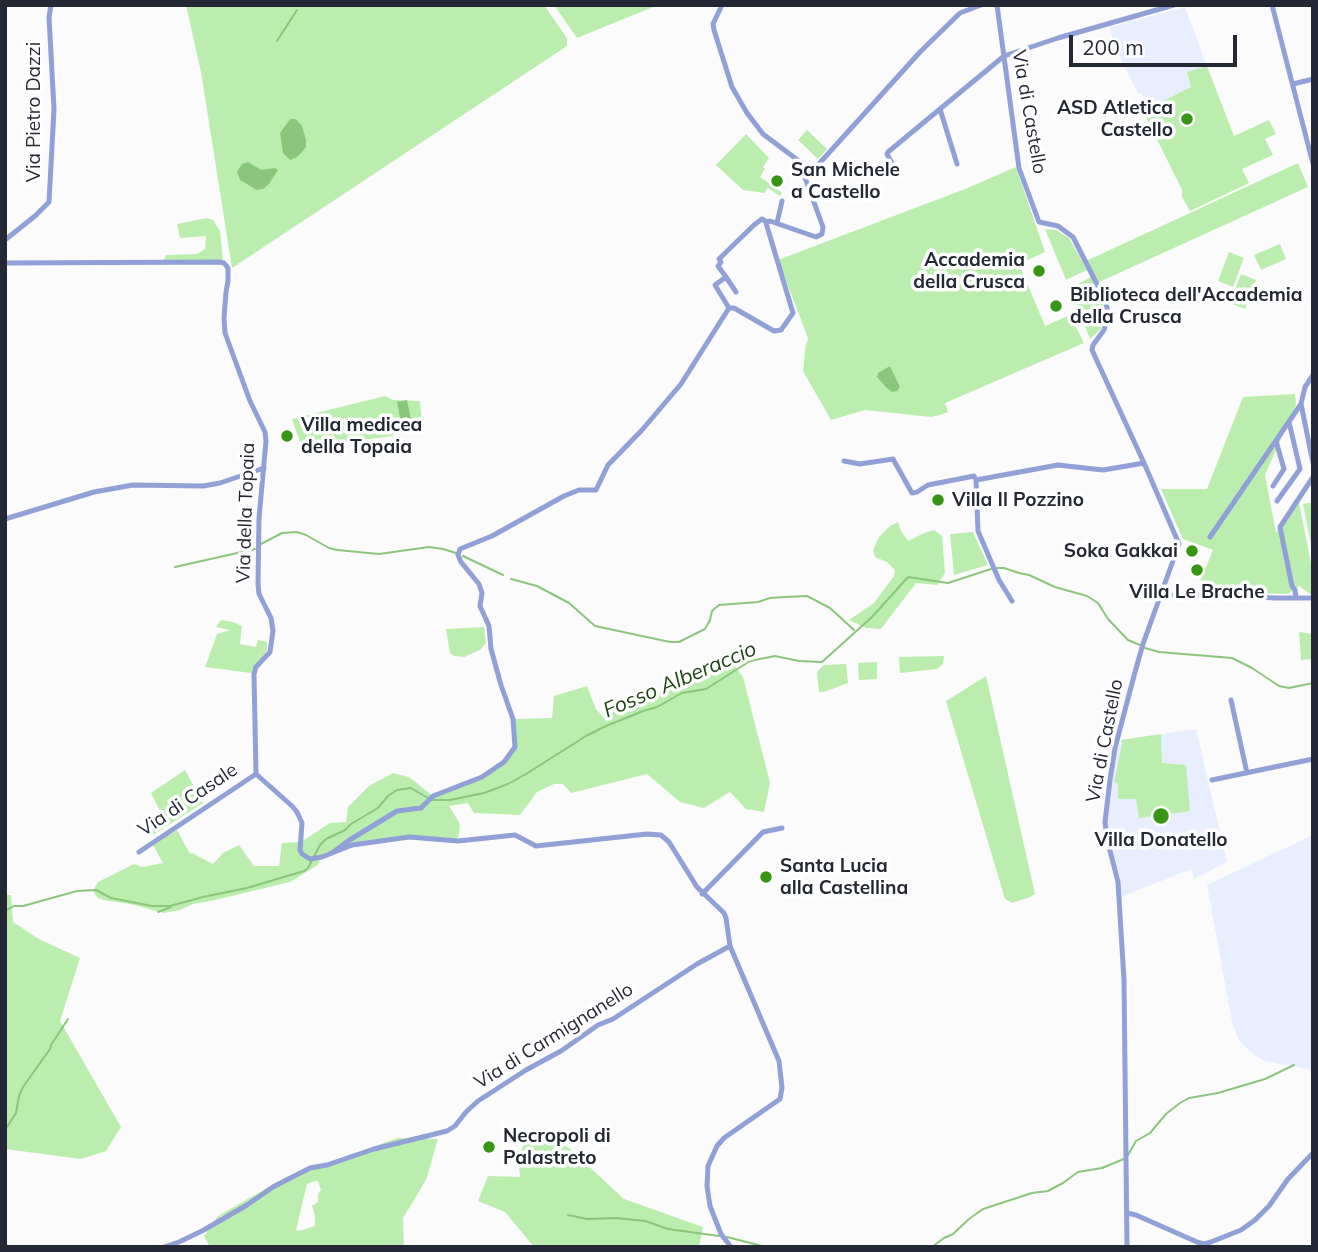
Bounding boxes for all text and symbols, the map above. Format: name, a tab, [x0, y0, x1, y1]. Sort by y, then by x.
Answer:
scale bar	[1073, 21, 1241, 65]
text: 200 m	[1082, 34, 1144, 60]
street label: Via Pietro Dazzi	[23, 42, 45, 182]
street label: Via di Castello	[1007, 48, 1051, 176]
place label: ASD Atletica Castello	[1057, 97, 1173, 141]
marker: ASD Atletica Castello	[1179, 111, 1195, 127]
place label: San Michele a Castello	[791, 159, 900, 203]
marker: San Michele a Castello	[769, 173, 785, 189]
place label: Accademia della Crusca	[913, 249, 1025, 293]
marker: Accademia della Crusca	[1031, 263, 1047, 279]
place label: Biblioteca dell'Accademia della Crusca	[1070, 284, 1303, 328]
marker: Biblioteca dell'Accademia della Crusca	[1048, 298, 1064, 314]
place label: Villa medicea della Topaia	[301, 414, 422, 458]
marker: Villa medicea della Topaia	[279, 428, 295, 444]
street label: Via della Topaia	[232, 442, 260, 584]
place label: Villa Il Pozzino	[952, 489, 1084, 511]
marker: Villa Il Pozzino	[930, 492, 946, 508]
place label: Soka Gakkai	[1064, 540, 1178, 562]
marker: Soka Gakkai	[1184, 543, 1200, 559]
marker: Villa Le Brache	[1189, 562, 1205, 578]
place label: Villa Le Brache	[1129, 581, 1265, 603]
water label: Fosso Alberaccio	[600, 636, 760, 724]
street label: Via di Castello	[1082, 677, 1128, 805]
street label: Via di Casale	[134, 758, 242, 842]
marker: Villa Donatello	[1151, 806, 1171, 826]
place label: Villa Donatello	[1094, 829, 1228, 851]
place label: Santa Lucia alla Castellina	[780, 855, 908, 899]
marker: Santa Lucia alla Castellina	[758, 869, 774, 885]
street label: Via di Carmignanello	[471, 978, 637, 1094]
place label: Necropoli di Palastreto	[503, 1125, 611, 1169]
marker: Necropoli di Palastreto	[481, 1139, 497, 1155]

